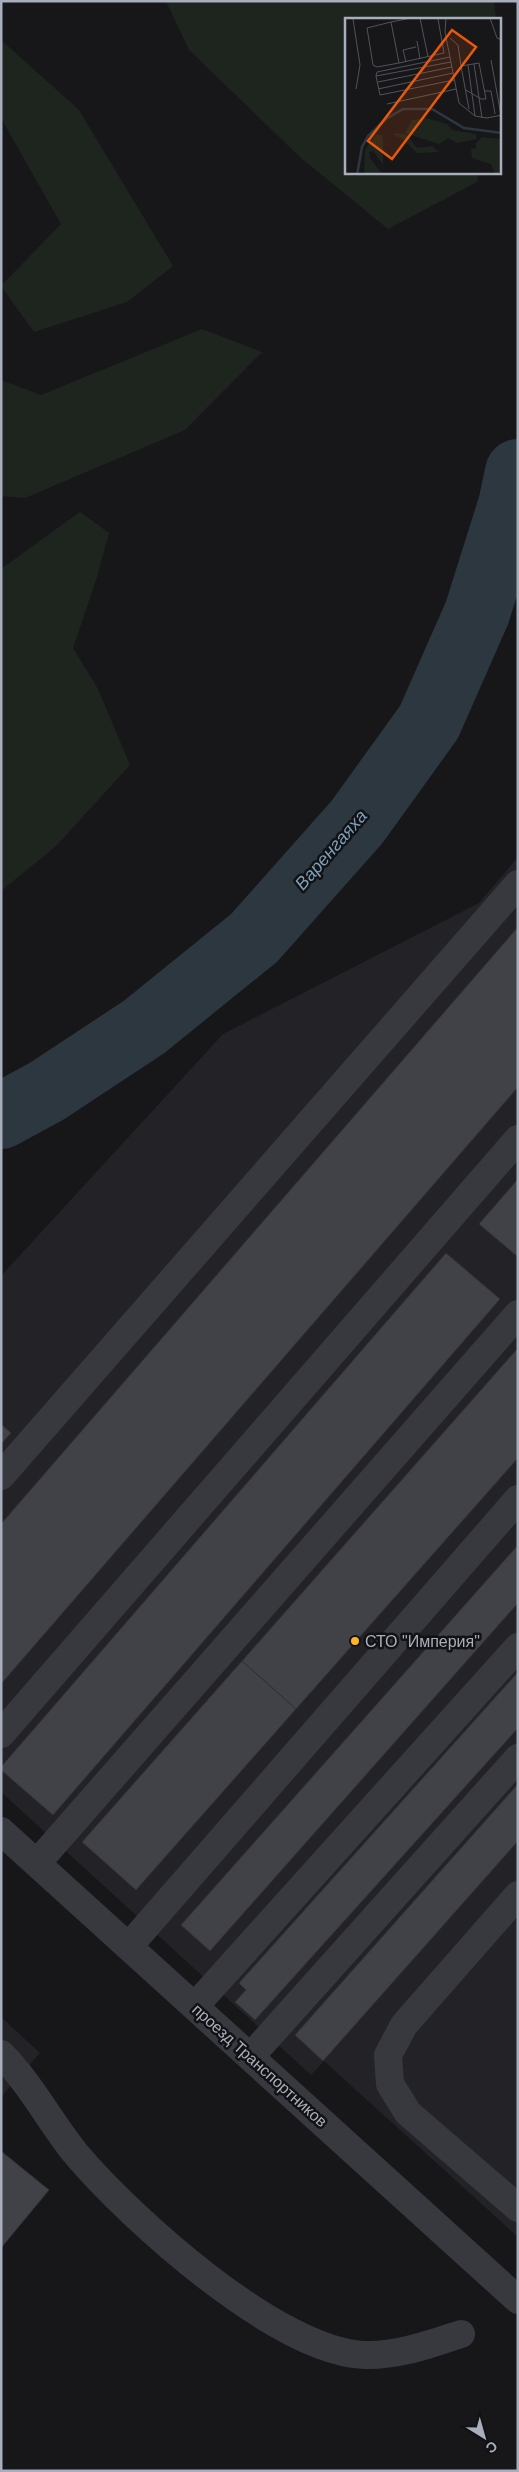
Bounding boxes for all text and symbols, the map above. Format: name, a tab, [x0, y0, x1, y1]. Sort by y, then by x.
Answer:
inset map	[345, 18, 502, 174]
water label: Варенгаяха	[291, 806, 371, 894]
place label: СТО "Империя"	[365, 1633, 480, 1650]
marker: СТО "Империя"	[349, 1635, 361, 1647]
street label: проезд Транспортников	[189, 2000, 330, 2130]
north arrow	[459, 2412, 509, 2462]
text: С	[483, 2438, 501, 2457]

